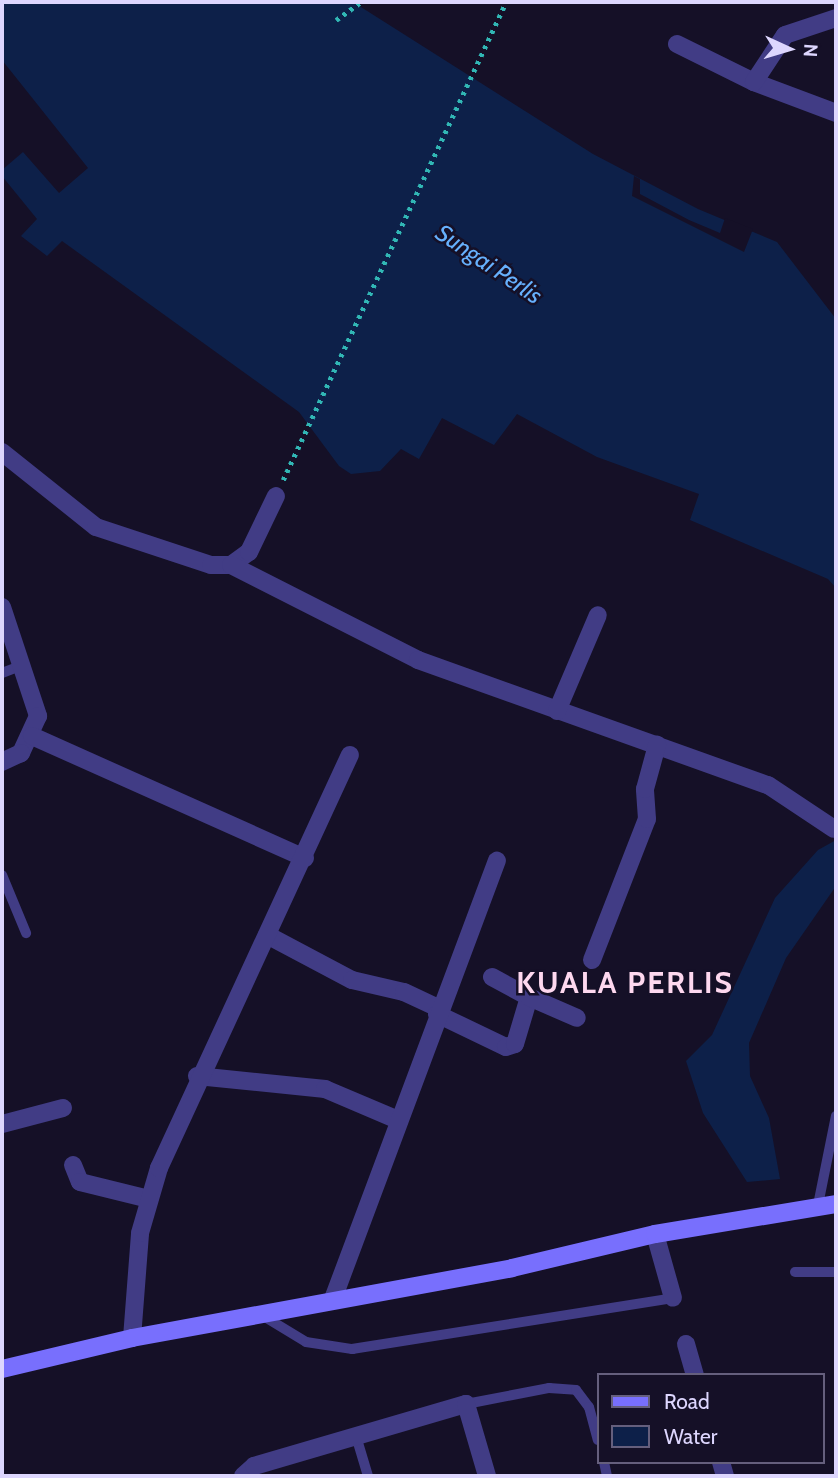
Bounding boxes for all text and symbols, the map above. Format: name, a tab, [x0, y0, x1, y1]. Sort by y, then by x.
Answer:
north arrow	[754, 14, 824, 84]
text: N	[799, 43, 822, 58]
water label: Sungai Perlis	[430, 218, 548, 310]
district label: KUALA PERLIS	[518, 965, 732, 1001]
legend	[596, 1373, 824, 1464]
text: Road	[664, 1389, 710, 1414]
text: Water	[664, 1424, 717, 1449]

